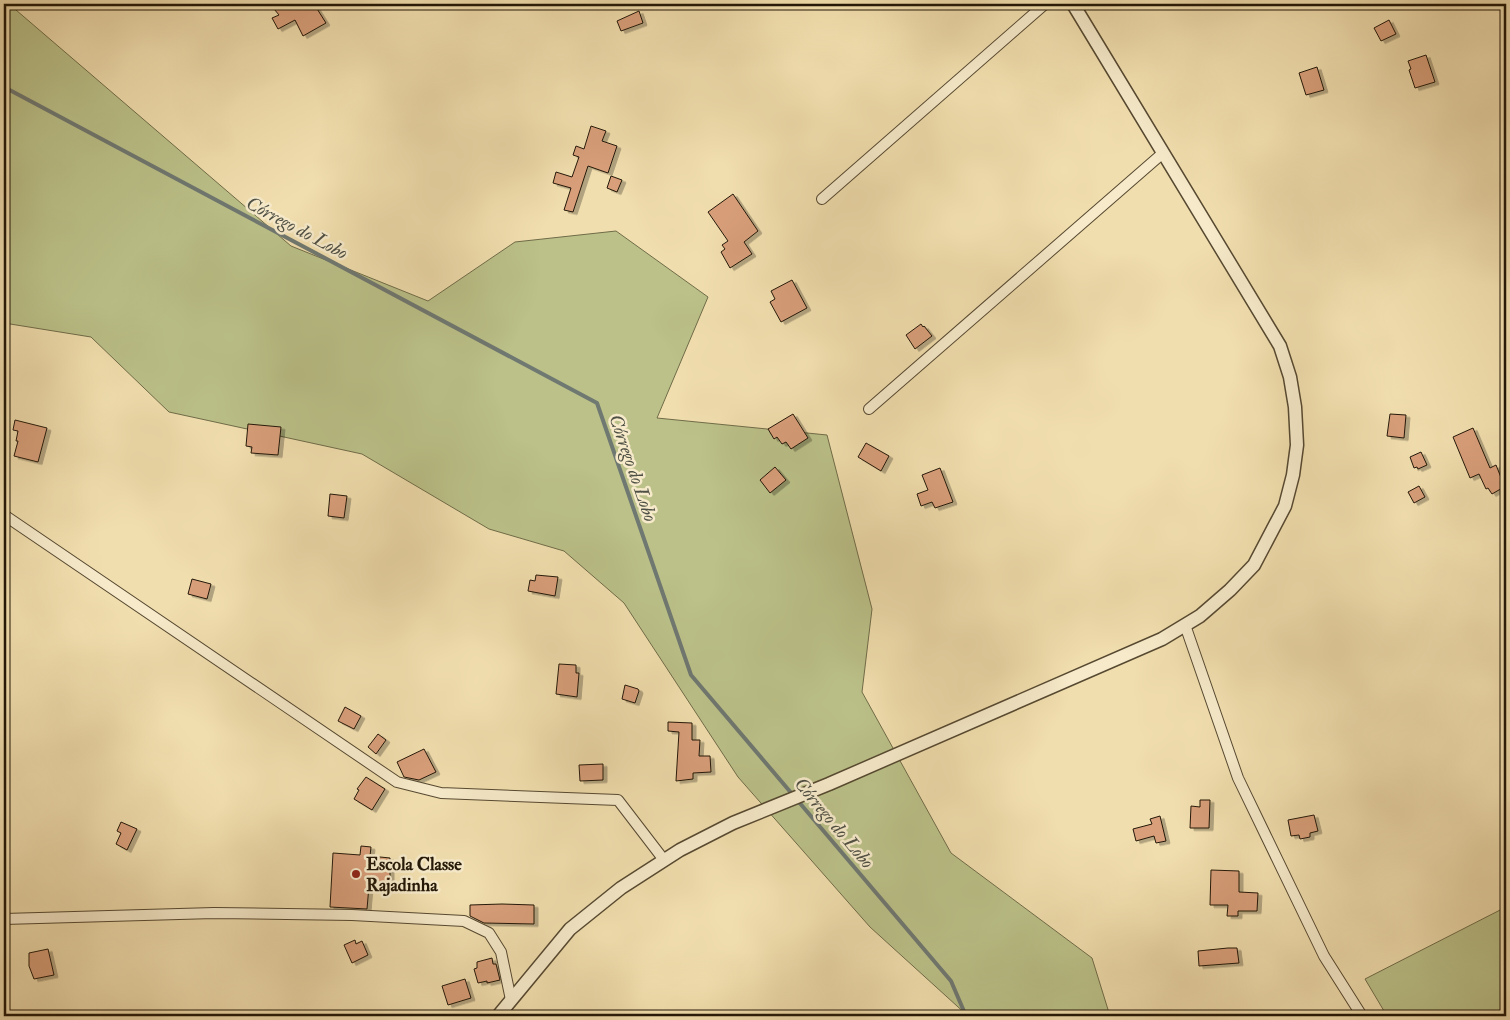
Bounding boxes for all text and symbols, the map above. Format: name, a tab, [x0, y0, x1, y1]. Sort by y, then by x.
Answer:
water label: Córrego do Lobo	[242, 191, 352, 265]
water label: Córrego do Lobo	[603, 411, 663, 525]
water label: Córrego do Lobo	[789, 772, 879, 874]
place label: Escola Classe Rajadinha	[366, 853, 462, 897]
marker: Escola Classe Rajadinha	[350, 868, 362, 880]

